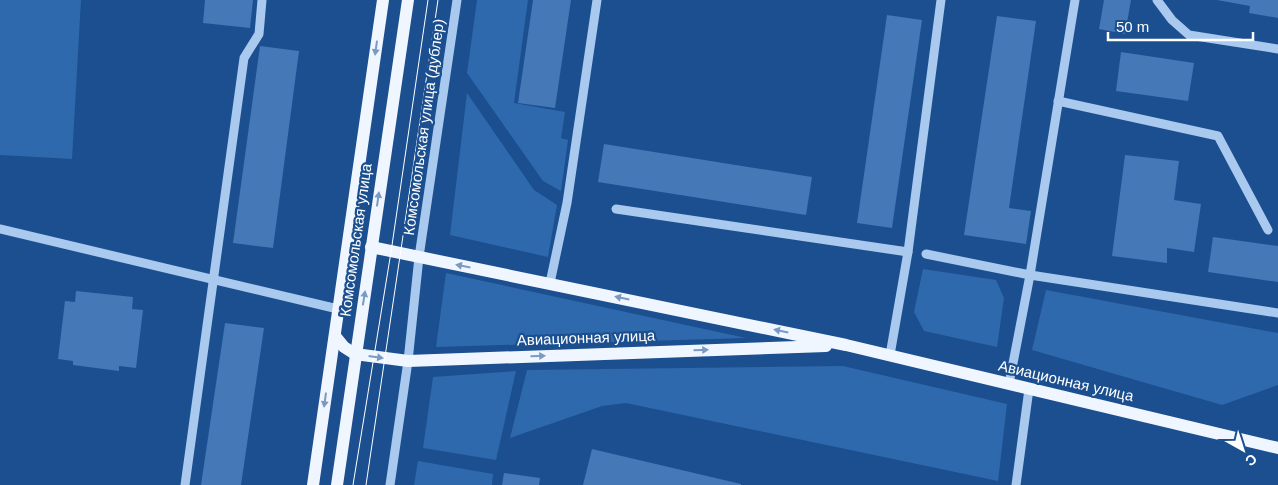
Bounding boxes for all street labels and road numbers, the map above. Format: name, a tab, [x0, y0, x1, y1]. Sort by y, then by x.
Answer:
street label: Комсомольская улица (дублер)	[400, 18, 447, 236]
street label: Комсомольская улица	[336, 162, 375, 318]
street label: Авиационная улица	[517, 327, 656, 348]
street label: Авиационная улица	[997, 357, 1136, 405]

